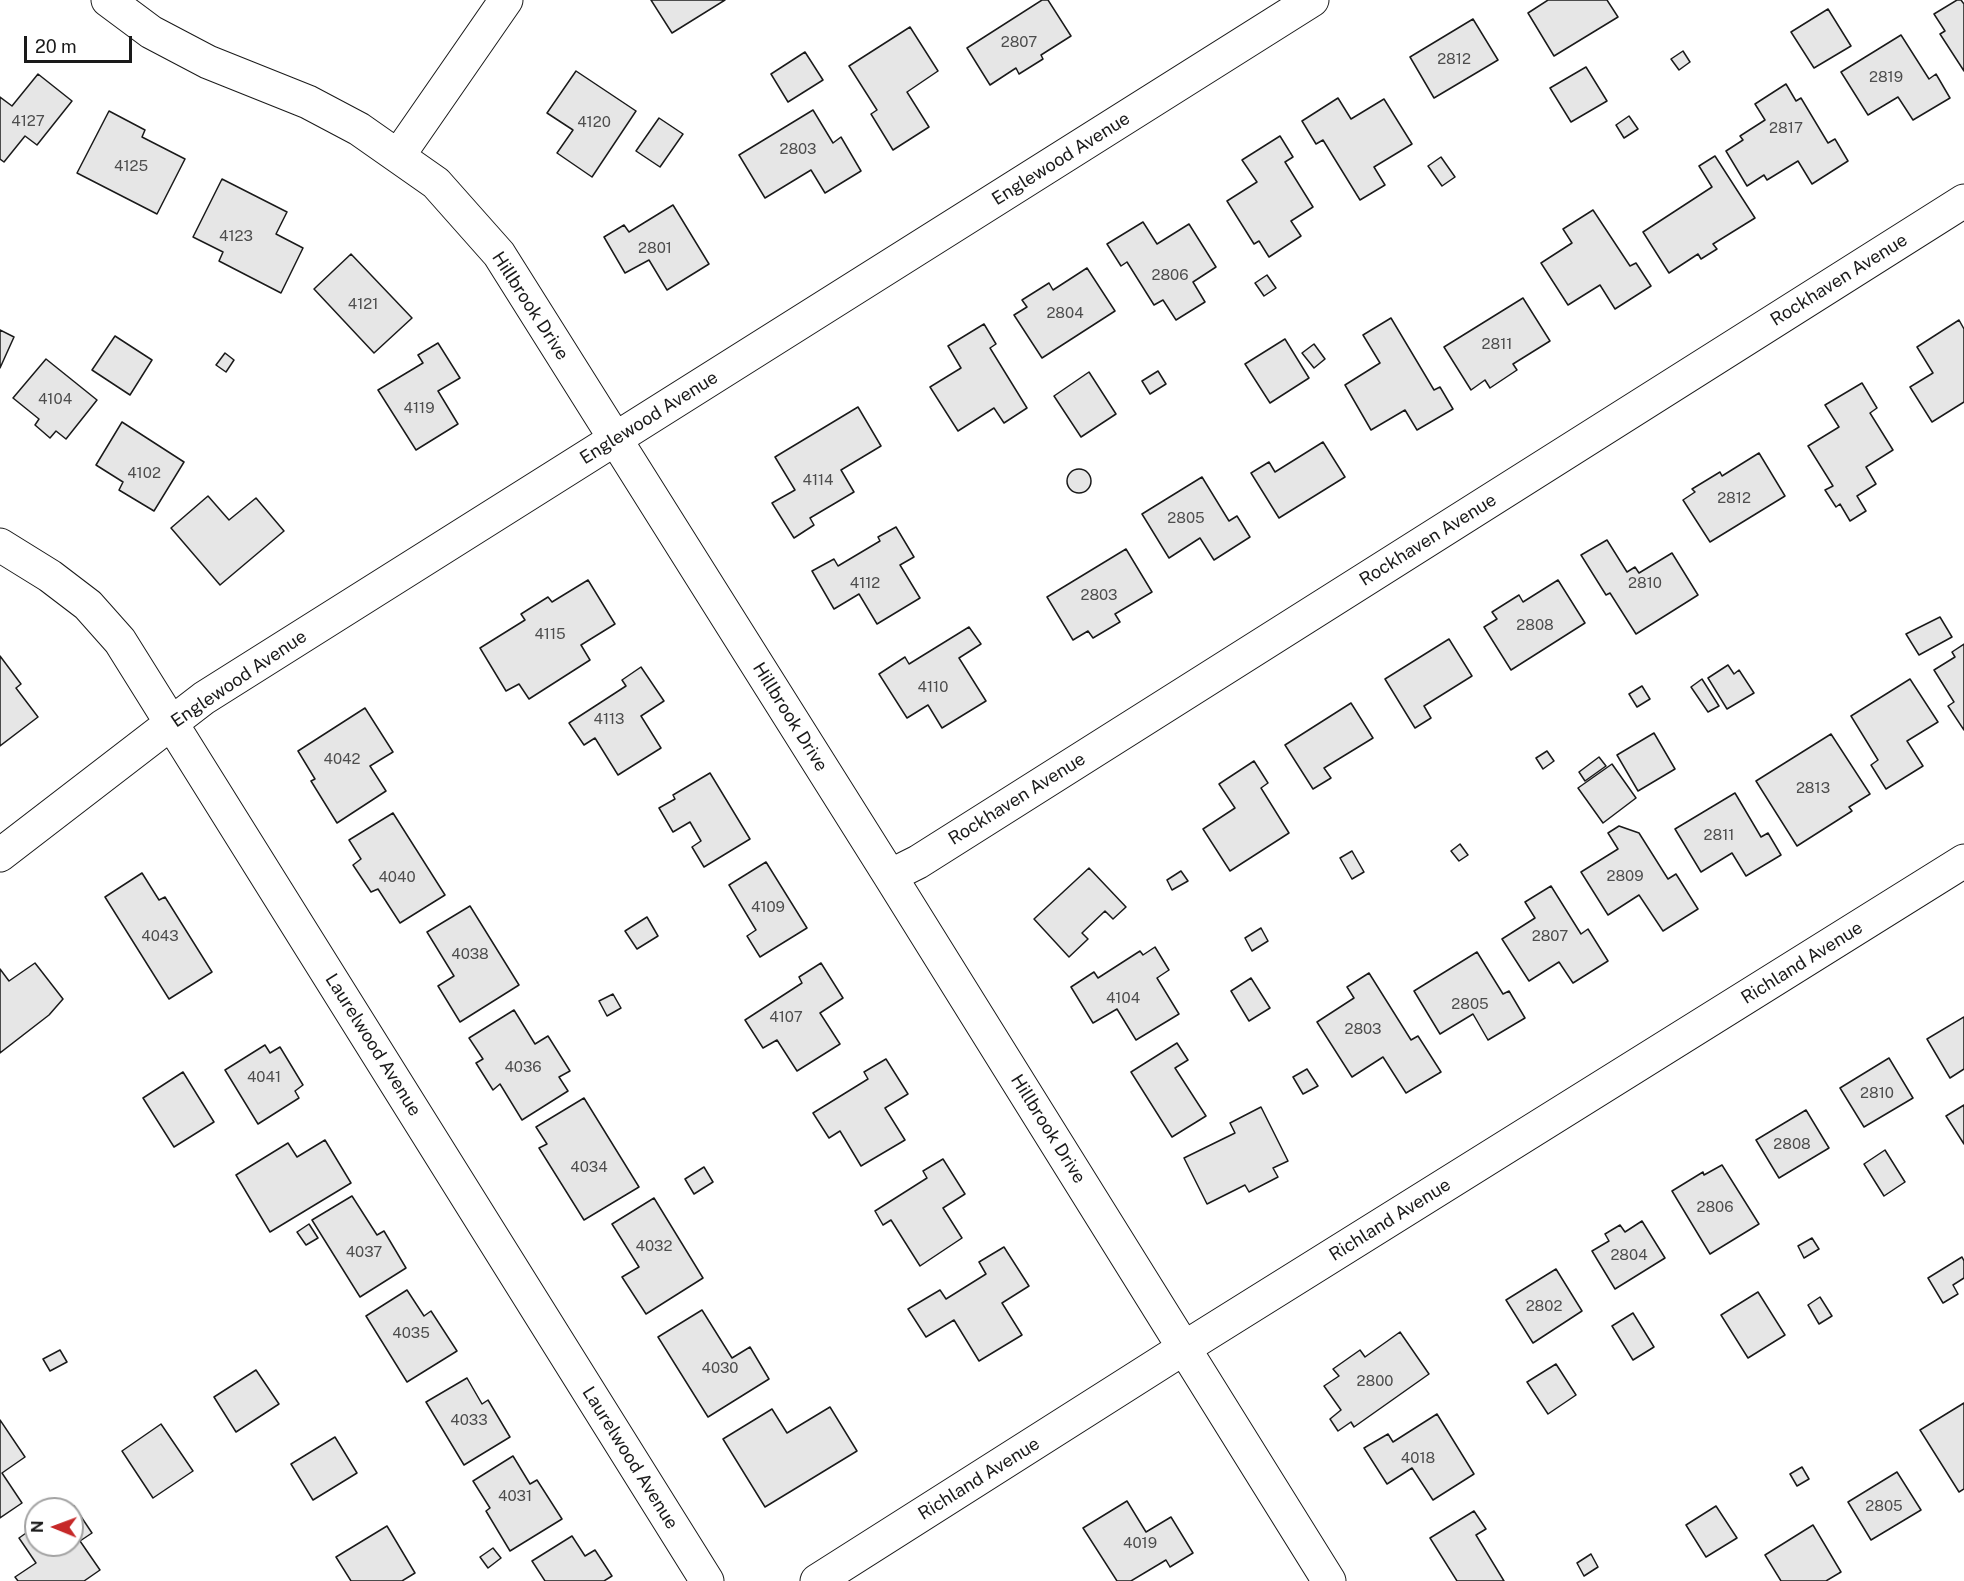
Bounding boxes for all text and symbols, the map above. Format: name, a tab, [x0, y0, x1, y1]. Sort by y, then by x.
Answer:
scale bar	[27, 24, 135, 62]
house number: 2807	[1001, 33, 1037, 51]
text: 20 m	[35, 36, 77, 57]
house number: 2812	[1437, 50, 1471, 68]
house number: 2819	[1869, 68, 1903, 86]
street label: Englewood Avenue	[988, 108, 1134, 210]
house number: 4127	[11, 112, 45, 130]
house number: 4120	[577, 113, 611, 131]
house number: 2817	[1769, 119, 1803, 137]
house number: 2803	[779, 140, 817, 158]
house number: 4125	[114, 157, 148, 175]
house number: 4123	[219, 227, 253, 245]
street label: Rockhaven Avenue	[1766, 229, 1912, 331]
house number: 2801	[638, 239, 672, 257]
street label: Hillbrook Drive	[487, 248, 573, 364]
house number: 2806	[1152, 266, 1188, 284]
house number: 4121	[348, 295, 378, 313]
house number: 2804	[1046, 304, 1084, 322]
house number: 2811	[1482, 335, 1512, 353]
street label: Englewood Avenue	[576, 367, 722, 469]
house number: 4104	[38, 390, 72, 408]
house number: 4119	[403, 399, 435, 417]
house number: 4102	[127, 464, 161, 482]
house number: 4114	[802, 471, 834, 489]
street label: Rockhaven Avenue	[1355, 489, 1501, 591]
house number: 2812	[1717, 489, 1751, 507]
house number: 2805	[1167, 509, 1205, 527]
house number: 4112	[850, 574, 880, 592]
house number: 2810	[1628, 574, 1662, 592]
house number: 2803	[1080, 586, 1118, 604]
house number: 2808	[1516, 616, 1554, 634]
house number: 4115	[534, 625, 566, 643]
street label: Englewood Avenue	[167, 626, 311, 732]
street label: Hillbrook Drive	[748, 659, 832, 775]
house number: 4110	[918, 678, 948, 696]
house number: 4113	[593, 710, 625, 728]
street label: Rockhaven Avenue	[944, 748, 1090, 850]
house number: 4042	[324, 750, 360, 768]
house number: 2813	[1796, 779, 1830, 797]
house number: 2811	[1704, 826, 1734, 844]
house number: 2809	[1606, 867, 1644, 885]
house number: 4040	[378, 868, 416, 886]
house number: 4109	[751, 898, 785, 916]
street label: Richland Avenue	[1737, 917, 1867, 1009]
house number: 4043	[141, 927, 179, 945]
house number: 2807	[1532, 927, 1568, 945]
house number: 4038	[451, 945, 489, 963]
street label: Laurelwood Avenue	[320, 970, 426, 1120]
house number: 4104	[1106, 989, 1140, 1007]
house number: 2805	[1451, 995, 1489, 1013]
house number: 4107	[769, 1008, 803, 1026]
house number: 2803	[1344, 1020, 1382, 1038]
house number: 4036	[504, 1058, 542, 1076]
house number: 4041	[247, 1068, 281, 1086]
street label: Hillbrook Drive	[1006, 1071, 1090, 1187]
house number: 2810	[1860, 1084, 1894, 1102]
house number: 2808	[1773, 1135, 1811, 1153]
house number: 4034	[570, 1158, 608, 1176]
street label: Richland Avenue	[1325, 1174, 1455, 1266]
house number: 2806	[1697, 1198, 1733, 1216]
house number: 4032	[636, 1237, 672, 1255]
house number: 4037	[346, 1243, 382, 1261]
house number: 2804	[1610, 1246, 1648, 1264]
house number: 2802	[1526, 1297, 1562, 1315]
house number: 4035	[392, 1324, 430, 1342]
house number: 4030	[701, 1359, 739, 1377]
house number: 2800	[1357, 1372, 1393, 1390]
street label: Laurelwood Avenue	[577, 1383, 683, 1533]
house number: 4033	[450, 1411, 488, 1429]
street label: Richland Avenue	[914, 1433, 1044, 1525]
house number: 4018	[1401, 1449, 1435, 1467]
house number: 4031	[498, 1487, 532, 1505]
north arrow	[24, 1497, 84, 1557]
house number: 2805	[1865, 1497, 1903, 1515]
text: N	[28, 1520, 47, 1533]
house number: 4019	[1123, 1534, 1157, 1552]

